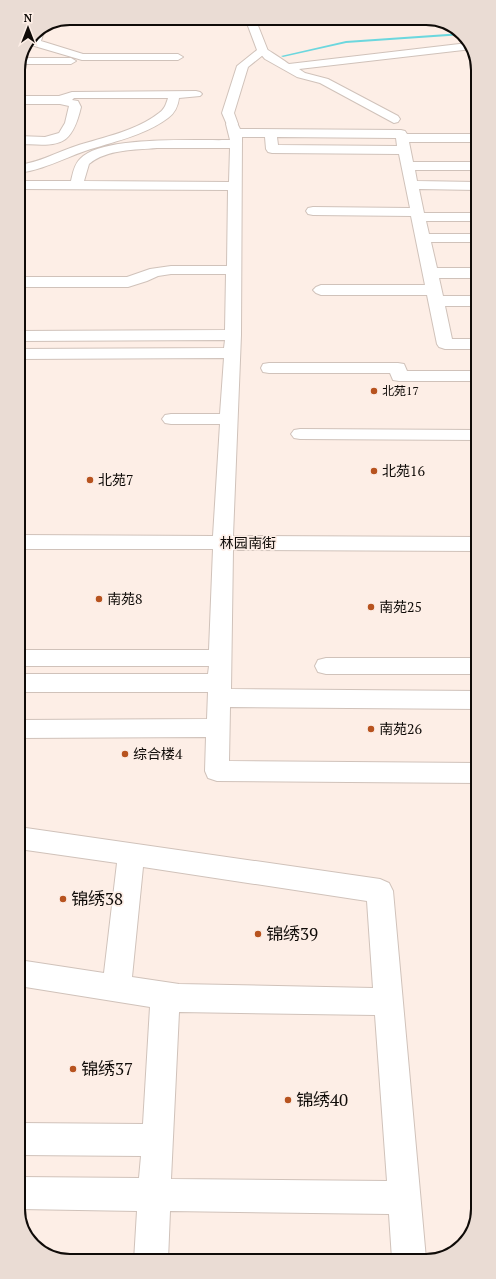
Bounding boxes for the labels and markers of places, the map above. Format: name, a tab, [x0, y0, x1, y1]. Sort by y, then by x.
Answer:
place label: 北苑17	[382, 383, 419, 398]
marker: 北苑17	[369, 386, 379, 396]
place label: 北苑16	[382, 461, 425, 480]
marker: 北苑16	[369, 466, 379, 476]
place label: 北苑7	[98, 470, 133, 489]
marker: 北苑7	[85, 475, 95, 485]
place label: 南苑8	[107, 589, 142, 608]
marker: 南苑8	[94, 594, 104, 604]
place label: 南苑25	[379, 597, 422, 616]
marker: 南苑25	[366, 602, 376, 612]
place label: 南苑26	[379, 719, 422, 738]
marker: 南苑26	[366, 724, 376, 734]
place label: 综合楼4	[133, 744, 183, 763]
marker: 综合楼4	[120, 749, 130, 759]
place label: 锦绣38	[71, 887, 123, 910]
marker: 锦绣38	[58, 894, 68, 904]
place label: 锦绣39	[266, 922, 318, 945]
marker: 锦绣39	[253, 929, 263, 939]
place label: 锦绣37	[81, 1057, 133, 1080]
marker: 锦绣37	[68, 1064, 78, 1074]
place label: 锦绣40	[296, 1088, 348, 1111]
marker: 锦绣40	[283, 1095, 293, 1105]

